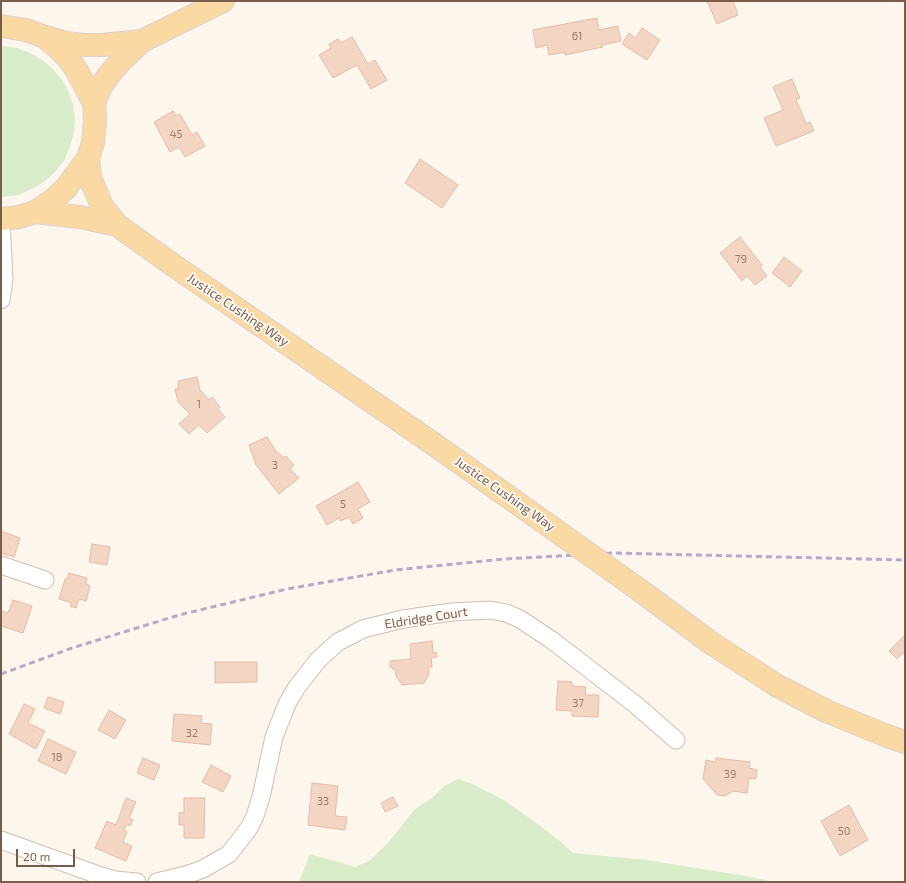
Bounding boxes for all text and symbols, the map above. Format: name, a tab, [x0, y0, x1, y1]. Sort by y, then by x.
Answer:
house number: 61	[572, 29, 582, 43]
house number: 45	[170, 127, 182, 141]
house number: 79	[735, 252, 747, 266]
street label: Justice Cushing Way	[184, 270, 292, 350]
house number: 1	[197, 397, 201, 411]
street label: Justice Cushing Way	[452, 454, 558, 534]
house number: 3	[272, 458, 278, 472]
house number: 5	[340, 497, 346, 511]
street label: Eldridge Court	[383, 604, 469, 632]
house number: 37	[572, 696, 584, 710]
house number: 32	[186, 726, 198, 740]
house number: 18	[51, 750, 63, 764]
house number: 39	[724, 767, 736, 781]
house number: 33	[317, 794, 329, 808]
house number: 50	[838, 824, 850, 838]
scale bar	[18, 841, 77, 867]
text: 20 m	[23, 849, 50, 863]

